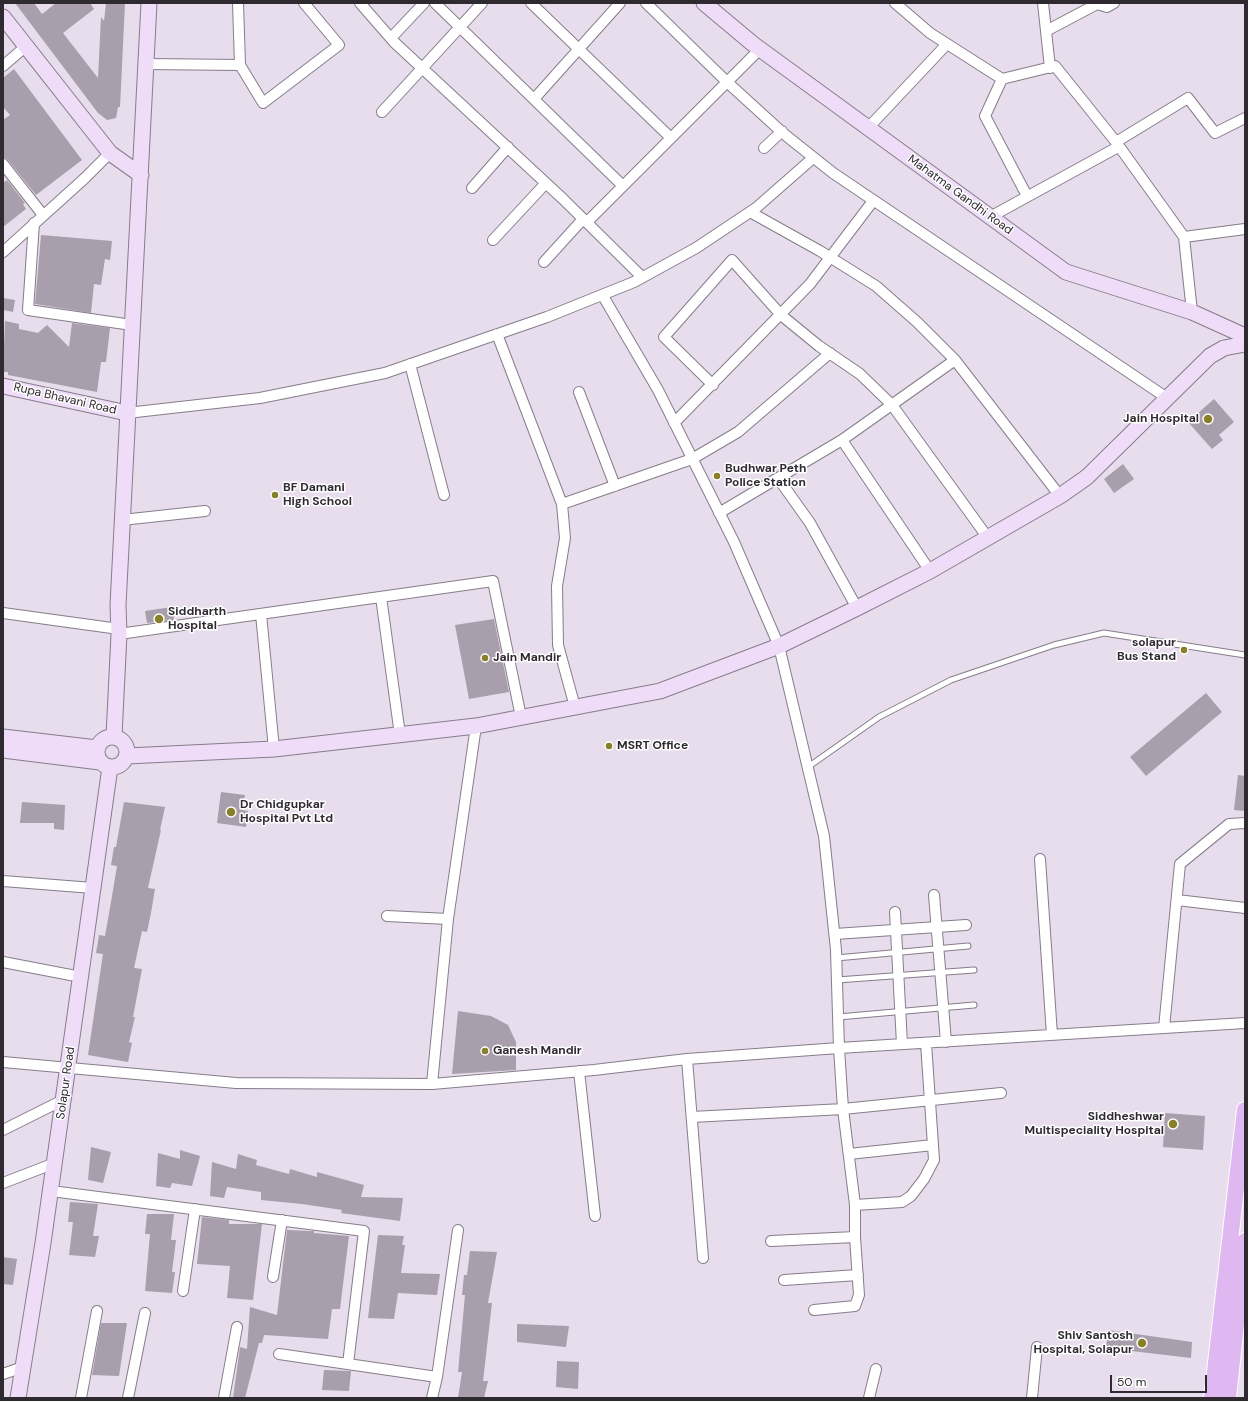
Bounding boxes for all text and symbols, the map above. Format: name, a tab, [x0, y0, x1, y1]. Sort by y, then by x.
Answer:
street label: Mahatma Gandhi Road	[905, 152, 1015, 238]
street label: Rupa Bhavani Road	[12, 380, 118, 418]
place label: Jain Hospital	[1123, 412, 1199, 426]
marker: Jain Hospital	[1202, 413, 1214, 425]
place label: Budhwar Peth Police Station	[725, 462, 806, 490]
marker: Budhwar Peth Police Station	[712, 471, 722, 481]
place label: BF Damani High School	[283, 481, 352, 509]
marker: BF Damani High School	[270, 490, 280, 500]
place label: Siddharth Hospital	[168, 605, 226, 633]
marker: Siddharth Hospital	[153, 613, 165, 625]
place label: solapur Bus Stand	[1117, 636, 1176, 664]
marker: solapur Bus Stand	[1179, 645, 1189, 655]
place label: Jain Mandir	[493, 651, 561, 665]
marker: Jain Mandir	[480, 653, 490, 663]
place label: MSRT Office	[617, 739, 688, 753]
marker: MSRT Office	[604, 741, 614, 751]
place label: Dr Chidgupkar Hospital Pvt Ltd	[240, 798, 333, 826]
marker: Dr Chidgupkar Hospital Pvt Ltd	[225, 806, 237, 818]
place label: Ganesh Mandir	[493, 1044, 582, 1058]
street label: Solapur Road	[54, 1046, 78, 1120]
marker: Ganesh Mandir	[480, 1046, 490, 1056]
place label: Siddheshwar Multispeciality Hospital	[1025, 1110, 1164, 1138]
marker: Siddheshwar Multispeciality Hospital	[1167, 1118, 1179, 1130]
place label: Shiv Santosh Hospital, Solapur	[1033, 1329, 1133, 1357]
marker: Shiv Santosh Hospital, Solapur	[1136, 1337, 1148, 1349]
scale bar	[1112, 1367, 1209, 1393]
text: 50 m	[1117, 1374, 1146, 1390]

